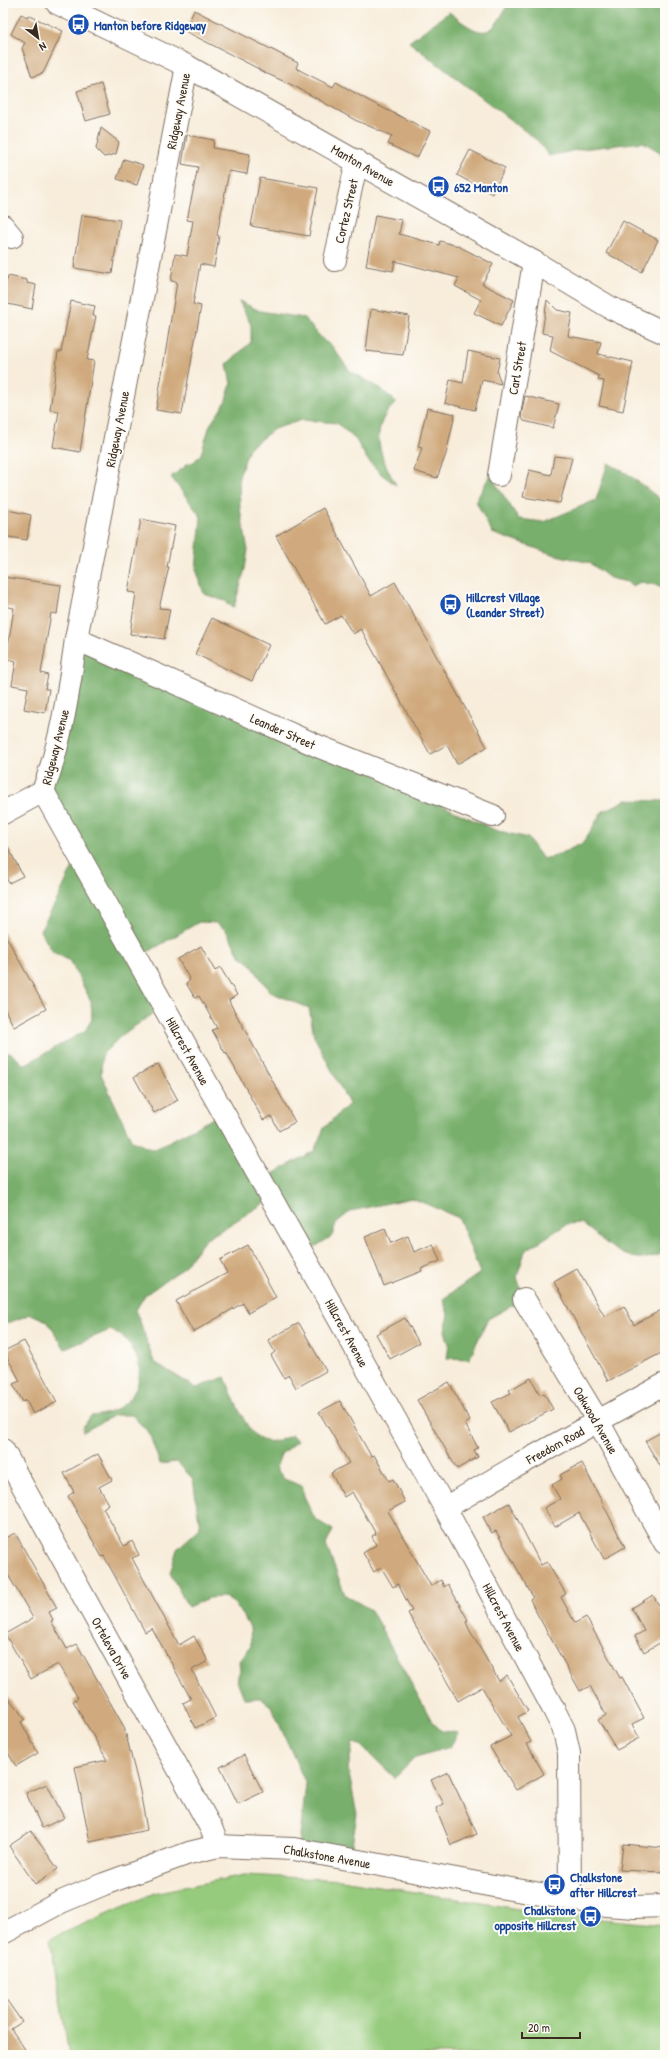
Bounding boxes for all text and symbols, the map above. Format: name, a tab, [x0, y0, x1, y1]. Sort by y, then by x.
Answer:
bus stop icon: Manton before Ridgeway	[66, 12, 92, 38]
place label: Manton before Ridgeway	[94, 16, 207, 35]
north arrow	[18, 18, 58, 58]
text: N	[37, 39, 49, 54]
street label: Ridgeway Avenue	[162, 71, 194, 151]
street label: Manton Avenue	[328, 140, 398, 190]
bus stop icon: 652 Manton	[425, 174, 451, 200]
street label: Cortez Street	[330, 176, 362, 245]
place label: 652 Manton	[454, 178, 508, 196]
street label: Carl Street	[503, 339, 531, 396]
street label: Ridgeway Avenue	[101, 389, 133, 469]
place label: Hillcrest Village (Leander Street)	[466, 588, 545, 621]
bus stop icon: Hillcrest Village (Leander Street)	[437, 591, 463, 617]
street label: Ridgeway Avenue	[37, 707, 73, 787]
street label: Leander Street	[248, 709, 319, 754]
street label: Hillcrest Avenue	[162, 1014, 214, 1088]
street label: Hillcrest Avenue	[321, 1296, 373, 1370]
street label: Oakwood Avenue	[569, 1383, 623, 1457]
street label: Freedom Road	[522, 1422, 587, 1469]
street label: Hillcrest Avenue	[478, 1580, 530, 1654]
street label: Orteleva Drive	[88, 1614, 136, 1682]
street label: Chalkstone Avenue	[282, 1839, 372, 1873]
place label: Chalkstone after Hillcrest	[570, 1868, 637, 1901]
bus stop icon: Chalkstone after Hillcrest	[542, 1871, 568, 1897]
place label: Chalkstone opposite Hillcrest	[495, 1901, 577, 1935]
bus stop icon: Chalkstone opposite Hillcrest	[578, 1904, 604, 1930]
scale bar	[522, 2014, 580, 2040]
text: 20 m	[528, 2019, 550, 2036]

